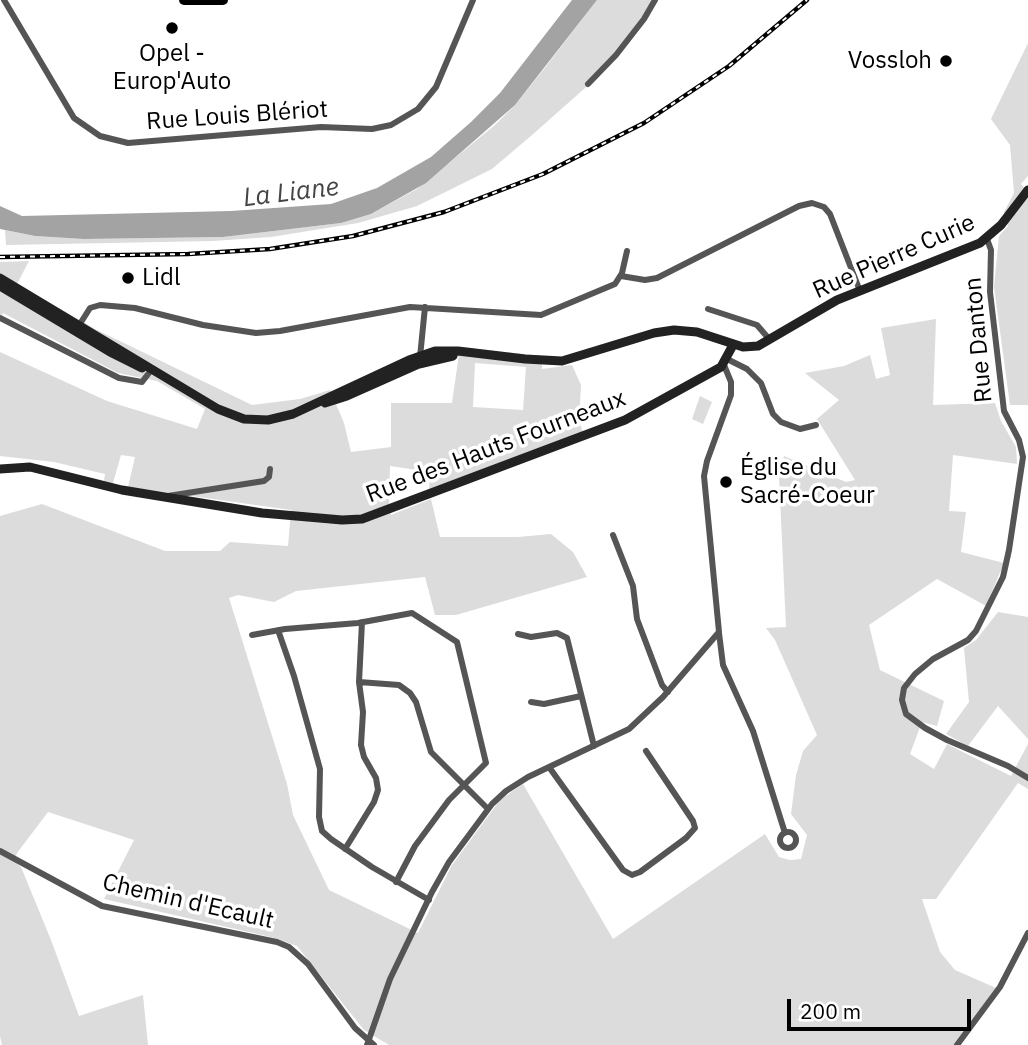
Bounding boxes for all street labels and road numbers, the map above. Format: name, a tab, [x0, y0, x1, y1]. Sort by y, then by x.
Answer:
street label: Rue Louis Blériot	[145, 95, 329, 137]
street label: Rue Pierre Curie	[808, 208, 980, 306]
street label: Rue Danton	[959, 276, 999, 404]
street label: Rue des Hauts Fourneaux	[362, 384, 630, 510]
street label: Chemin d'Ecault	[100, 868, 276, 936]

